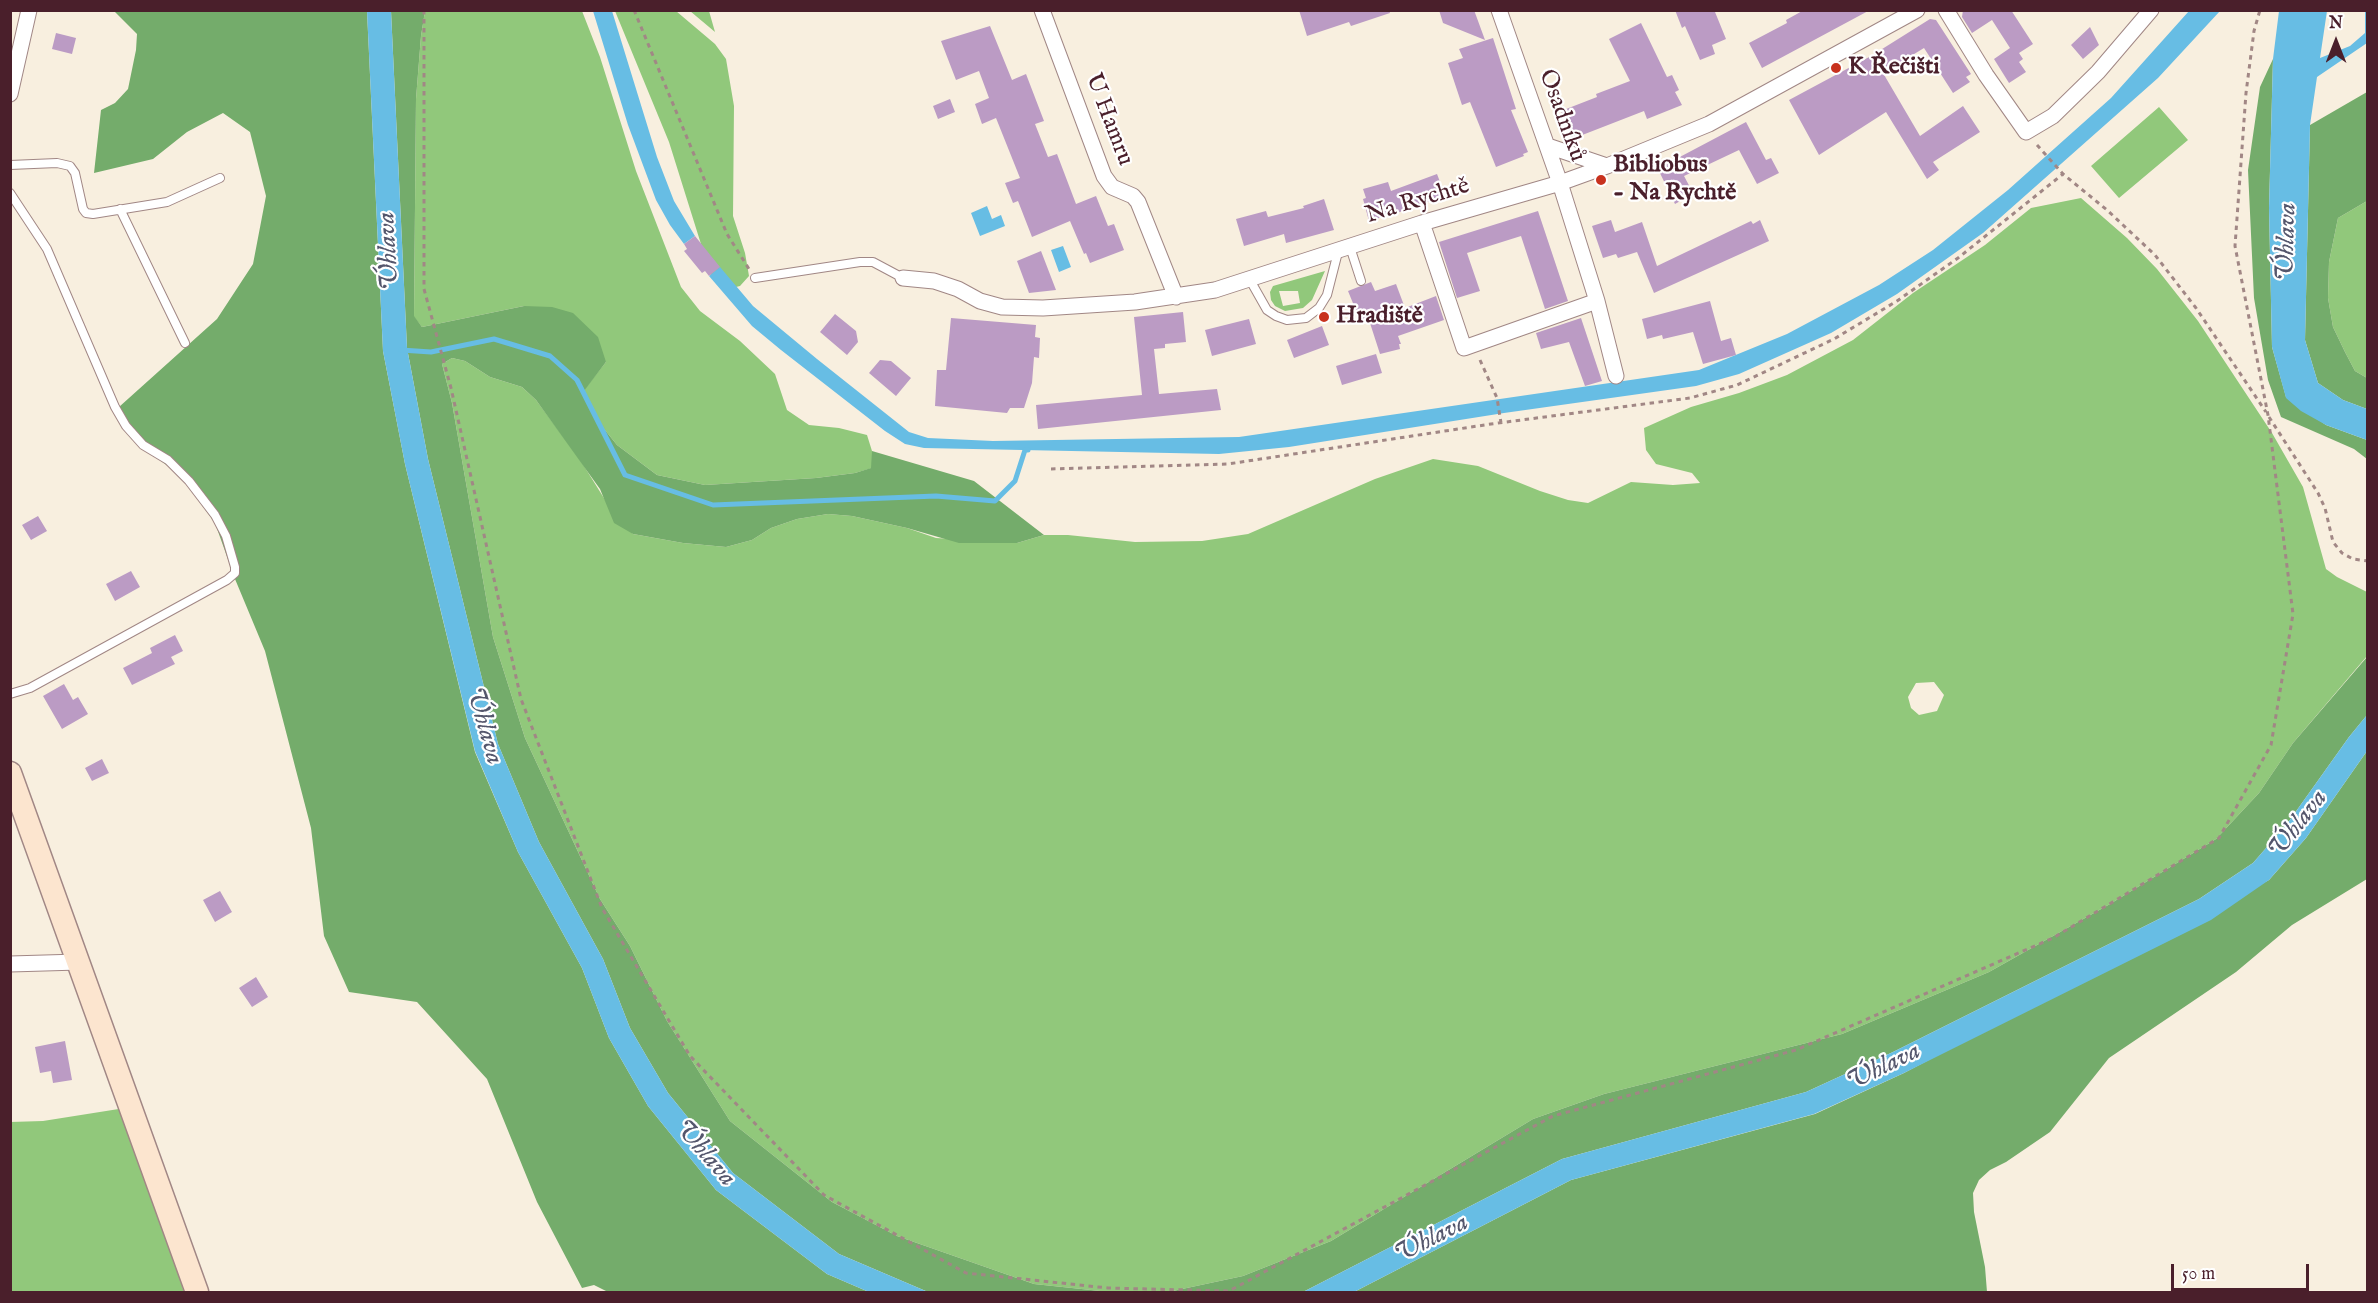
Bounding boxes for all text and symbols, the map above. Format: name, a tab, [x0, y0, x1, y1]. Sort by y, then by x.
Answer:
north arrow	[2306, 12, 2366, 72]
text: N	[2329, 14, 2343, 34]
place label: K Řečišti	[1848, 54, 1940, 82]
marker: K Řečišti	[1829, 61, 1843, 75]
street label: Osadníků	[1531, 66, 1591, 166]
street label: U Hamru	[1077, 70, 1139, 170]
place label: Bibliobus - Na Rychtě	[1613, 152, 1736, 208]
street label: Na Rychtě	[1363, 173, 1473, 231]
marker: Bibliobus - Na Rychtě	[1594, 173, 1608, 187]
water label: Úhlava	[2271, 202, 2305, 282]
water label: Úhlava	[372, 211, 408, 291]
place label: Hradiště	[1336, 303, 1423, 331]
marker: Hradiště	[1317, 310, 1331, 324]
water label: Úhlava	[457, 684, 509, 768]
water label: Úhlava	[2262, 784, 2336, 866]
water label: Úhlava	[1842, 1037, 1926, 1099]
water label: Úhlava	[666, 1114, 742, 1194]
water label: Úhlava	[1390, 1208, 1474, 1272]
scale bar	[2174, 1252, 2312, 1290]
text: 50 m	[2182, 1263, 2215, 1286]

